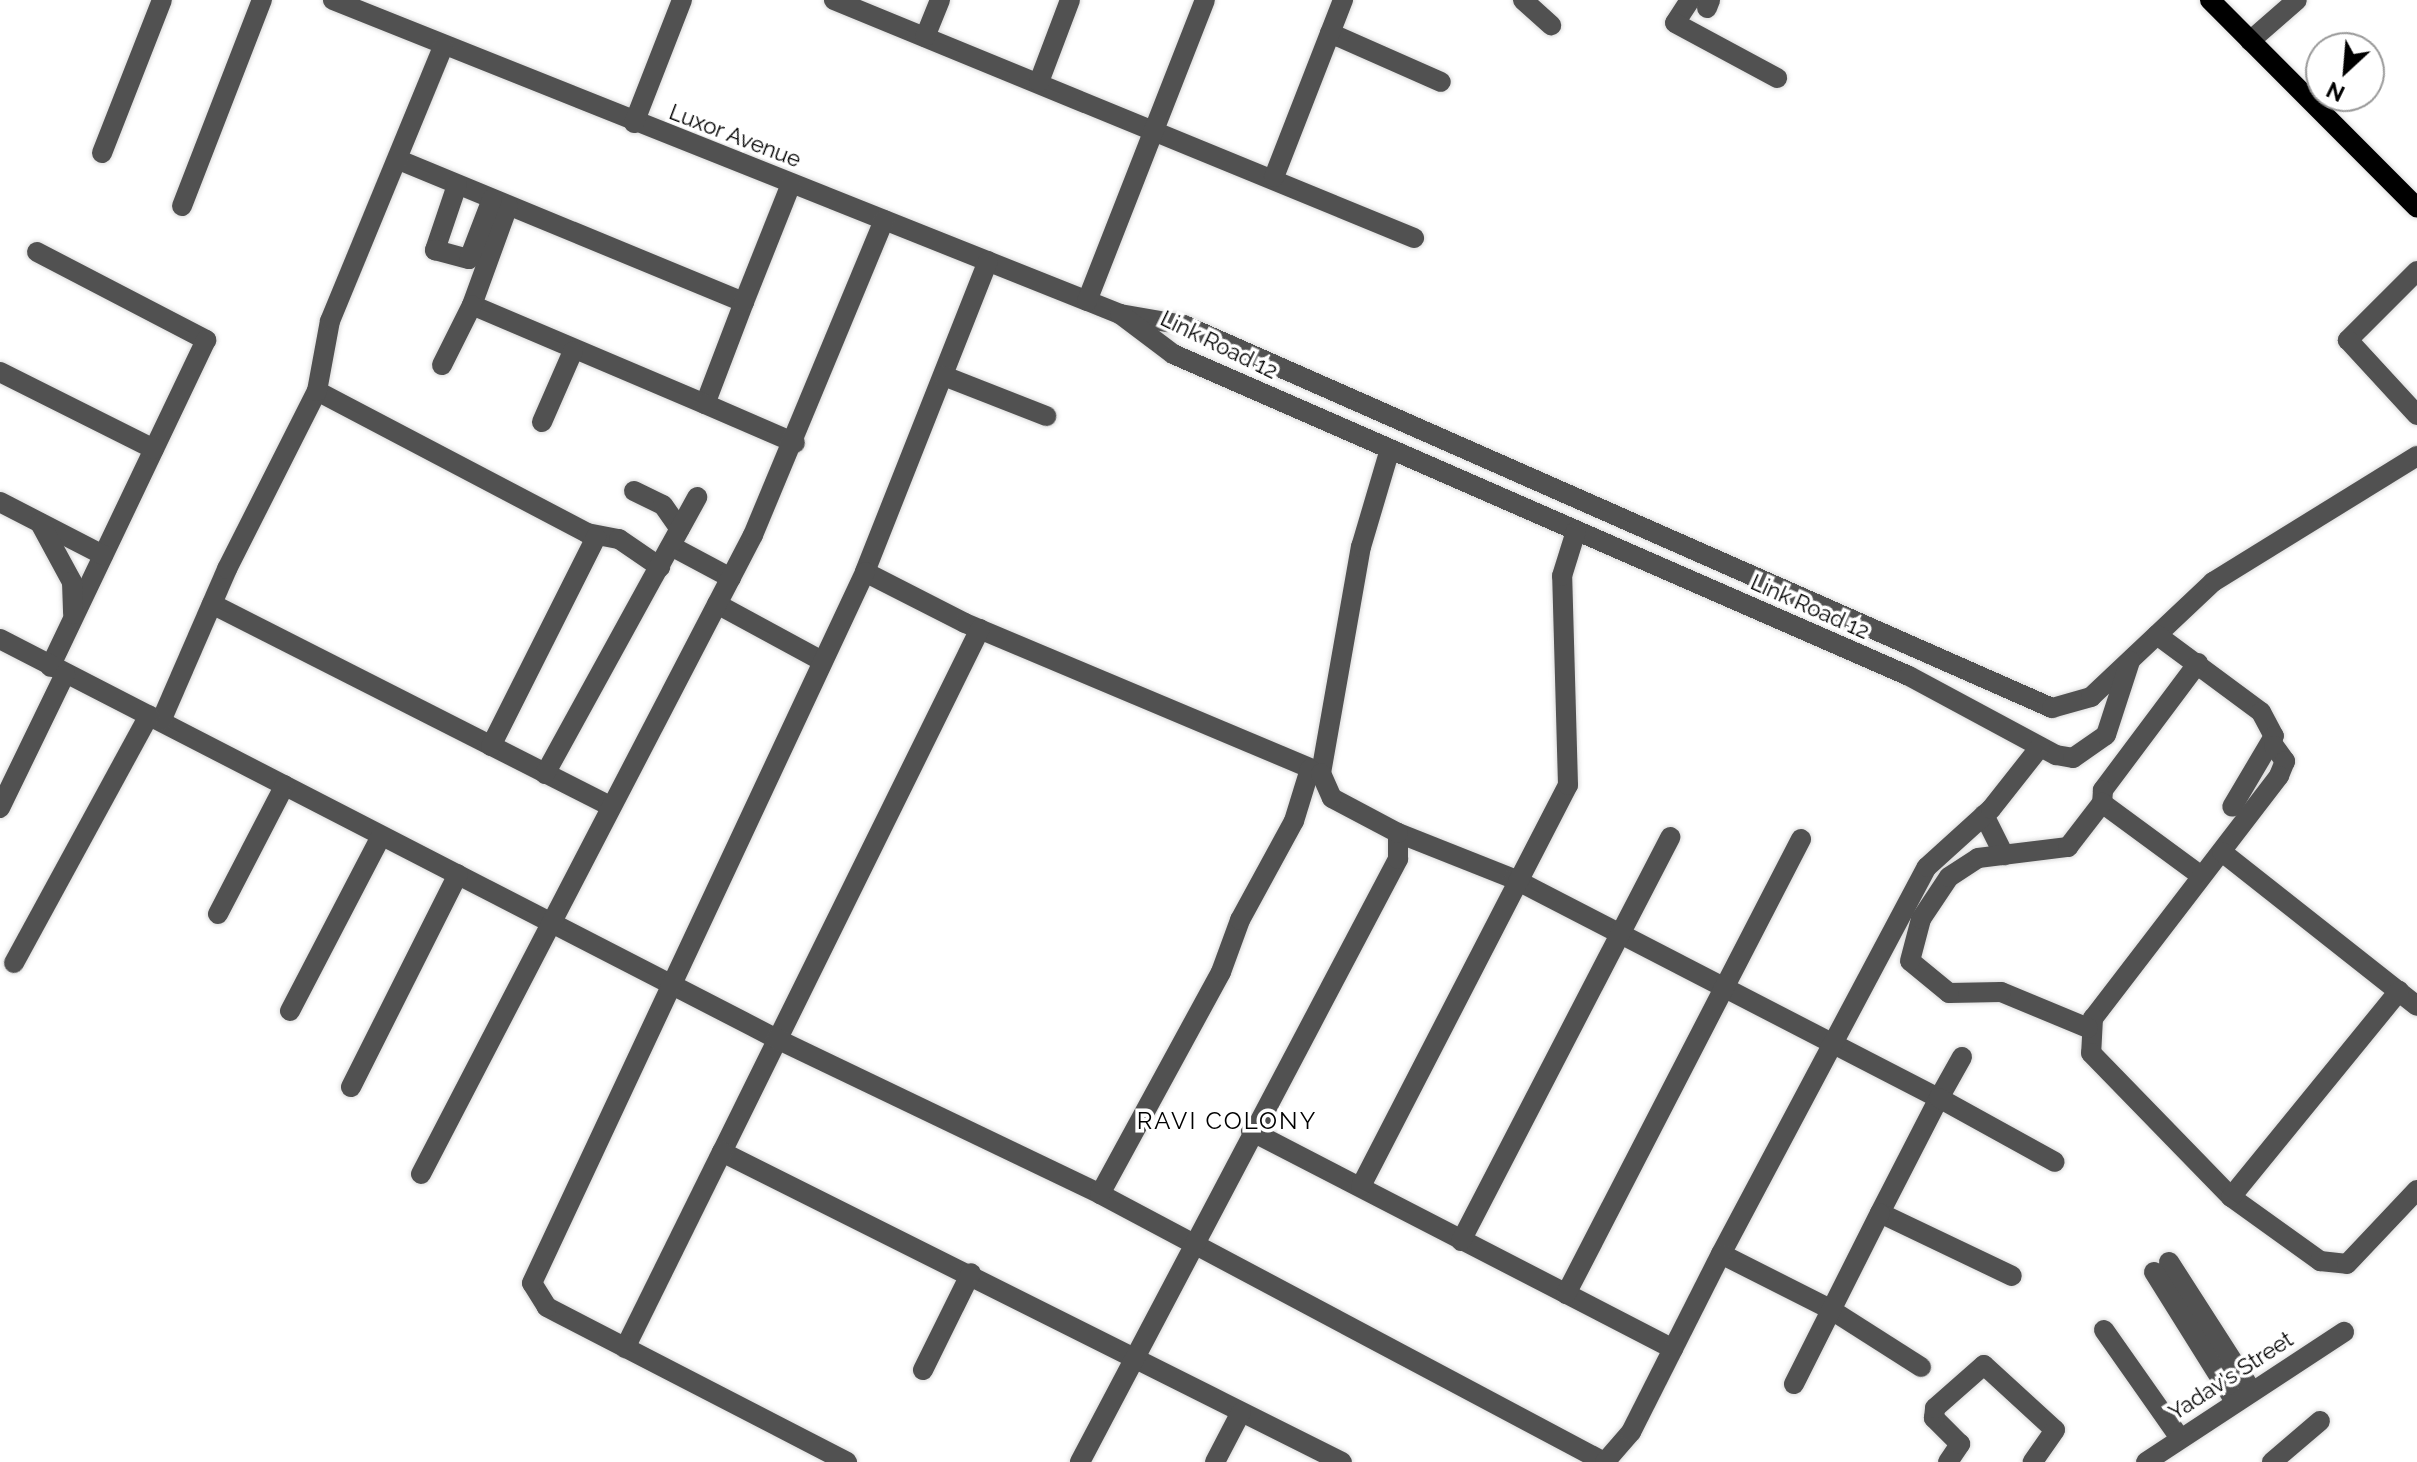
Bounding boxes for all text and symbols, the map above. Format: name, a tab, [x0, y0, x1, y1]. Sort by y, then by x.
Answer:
north arrow	[2305, 32, 2385, 112]
text: N	[2322, 76, 2349, 107]
street label: Luxor Avenue	[665, 99, 805, 173]
street label: Link Road 12	[1156, 305, 1282, 385]
street label: Link Road 12	[1747, 569, 1873, 645]
district label: RAVI COLONY	[1137, 1107, 1317, 1135]
street label: Yadav's Street	[2164, 1326, 2298, 1426]

